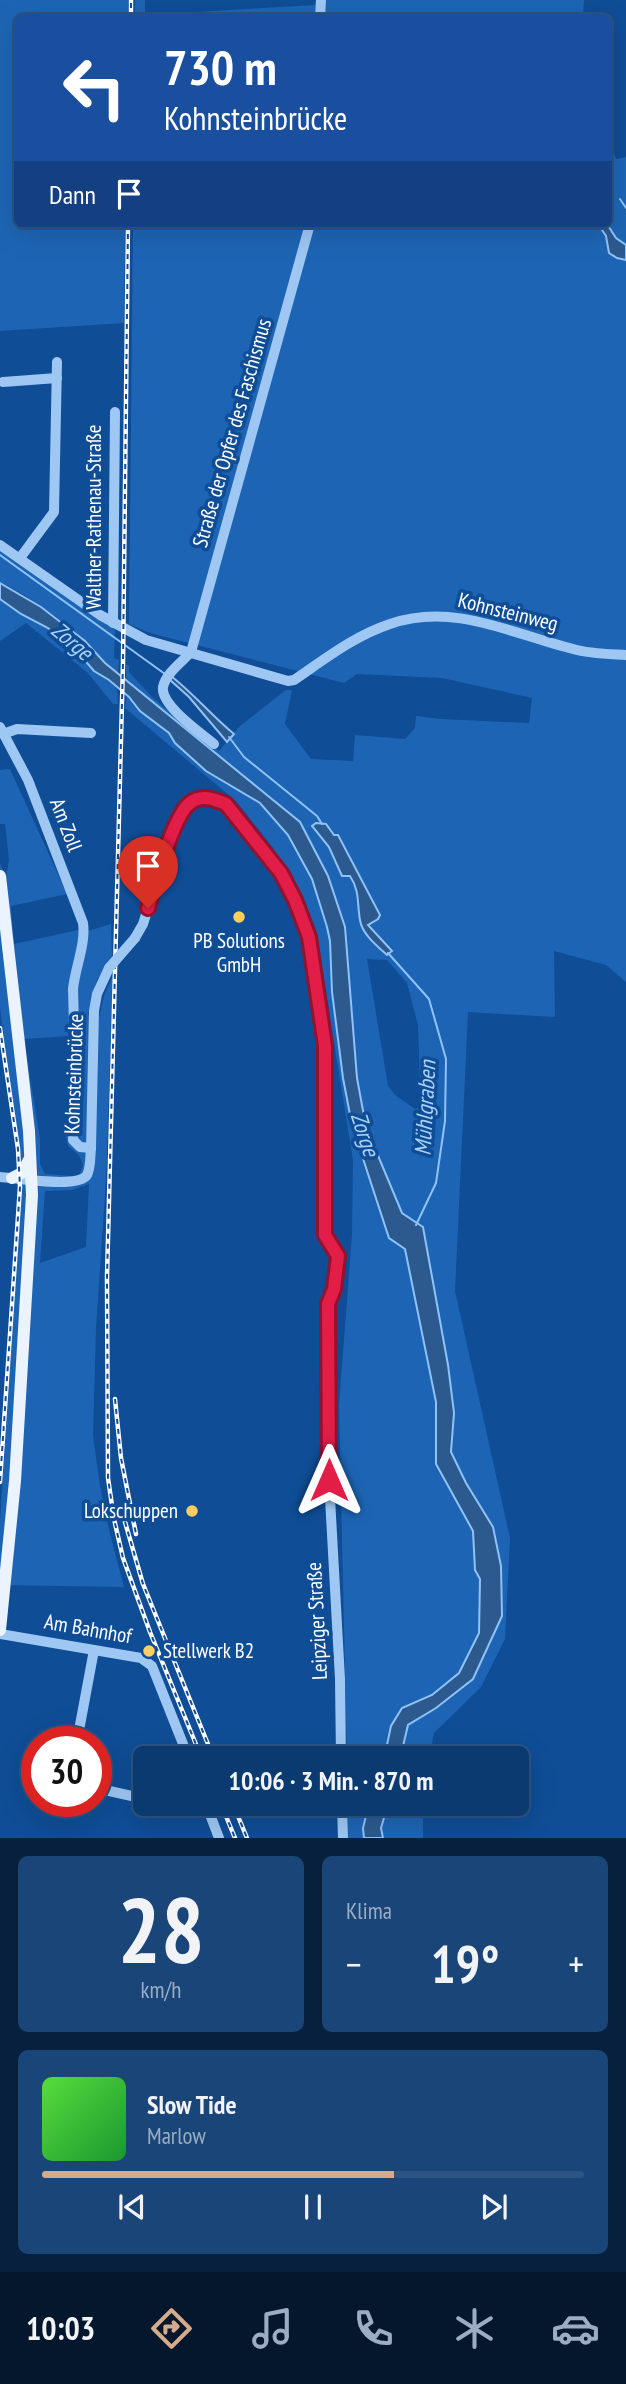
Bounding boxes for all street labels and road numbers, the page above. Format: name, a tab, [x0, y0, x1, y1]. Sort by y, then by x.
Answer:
street label: Straße der Opfer des Faschismus	[186, 315, 277, 550]
street label: Walther-Rathenau-Straße	[80, 424, 107, 610]
street label: Kohnsteinweg	[455, 586, 561, 637]
street label: Am Zoll	[44, 794, 89, 855]
street label: Kohnsteinbrücke	[58, 1013, 89, 1135]
street label: Leipziger Straße	[300, 1561, 333, 1681]
street label: Am Bahnhof	[42, 1608, 135, 1650]

